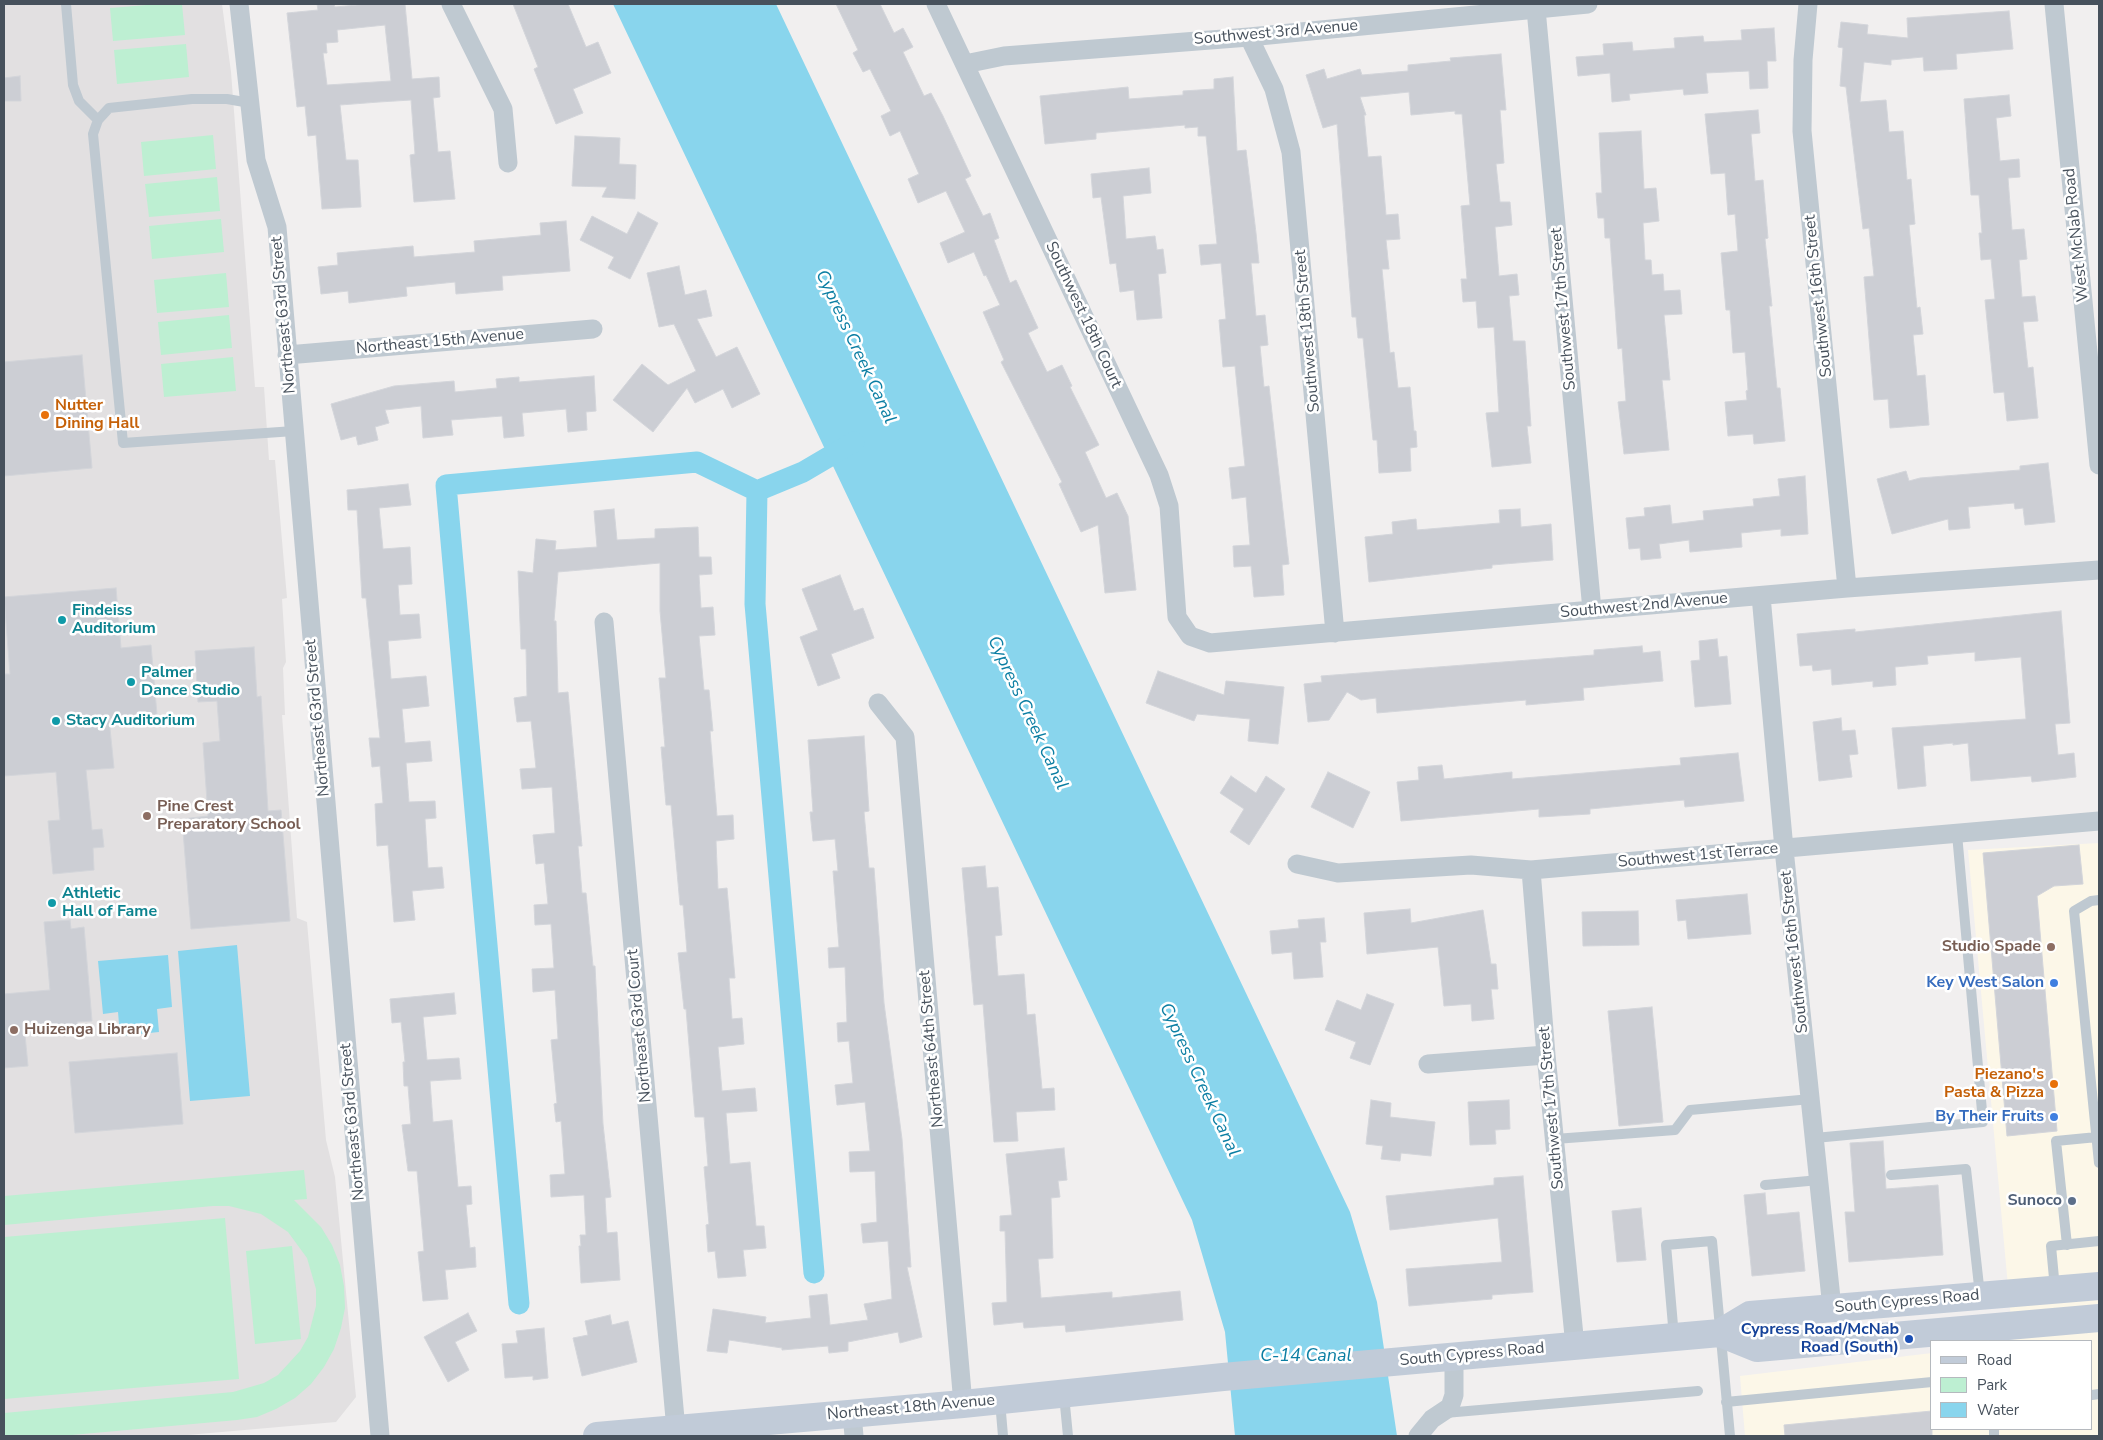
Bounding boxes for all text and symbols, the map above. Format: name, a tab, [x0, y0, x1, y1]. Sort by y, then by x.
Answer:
street label: Southwest 3rd Avenue	[1193, 16, 1359, 50]
street label: West McNab Road	[2060, 167, 2094, 303]
street label: Southwest 16th Street	[1801, 214, 1837, 378]
street label: Southwest 17th Street	[1547, 227, 1581, 391]
street label: Northeast 63rd Street	[268, 236, 300, 394]
street label: Southwest 18th Court	[1041, 239, 1125, 391]
street label: Southwest 18th Street	[1291, 249, 1325, 413]
water label: Cypress Creek Canal	[810, 267, 900, 427]
street label: Northeast 15th Avenue	[355, 325, 525, 359]
place label: Nutter Dining Hall	[55, 396, 139, 434]
marker: Nutter Dining Hall	[39, 409, 51, 421]
street label: Southwest 2nd Avenue	[1559, 589, 1729, 623]
place label: Findeiss Auditorium	[72, 601, 156, 639]
marker: Findeiss Auditorium	[56, 614, 68, 626]
water label: Cypress Creek Canal	[982, 633, 1072, 793]
street label: Northeast 63rd Street	[302, 639, 334, 797]
place label: Palmer Dance Studio	[141, 663, 240, 701]
marker: Palmer Dance Studio	[125, 676, 137, 688]
place label: Stacy Auditorium	[66, 711, 195, 731]
marker: Stacy Auditorium	[50, 715, 62, 727]
place label: Pine Crest Preparatory School	[157, 797, 301, 835]
marker: Pine Crest Preparatory School	[141, 810, 153, 822]
street label: Southwest 1st Terrace	[1617, 839, 1779, 873]
street label: Southwest 16th Street	[1777, 870, 1813, 1034]
place label: Athletic Hall of Fame	[62, 884, 157, 922]
marker: Athletic Hall of Fame	[46, 897, 58, 909]
place label: Studio Spade	[1942, 937, 2041, 957]
marker: Studio Spade	[2045, 941, 2057, 953]
street label: Northeast 63rd Court	[624, 948, 656, 1104]
street label: Northeast 64th Street	[916, 970, 948, 1128]
place label: Key West Salon	[1926, 973, 2044, 993]
marker: Key West Salon	[2048, 977, 2060, 989]
water label: Cypress Creek Canal	[1154, 1000, 1244, 1160]
place label: Huizenga Library	[24, 1020, 151, 1040]
marker: Huizenga Library	[8, 1024, 20, 1036]
street label: Southwest 17th Street	[1535, 1026, 1569, 1190]
street label: Northeast 63rd Street	[337, 1043, 369, 1201]
place label: Piezano's Pasta & Pizza	[1944, 1065, 2044, 1103]
marker: Piezano's Pasta & Pizza	[2048, 1078, 2060, 1090]
place label: By Their Fruits	[1935, 1107, 2044, 1127]
marker: By Their Fruits	[2048, 1111, 2060, 1123]
place label: Sunoco	[2007, 1191, 2062, 1211]
marker: Sunoco	[2066, 1195, 2078, 1207]
street label: South Cypress Road	[1834, 1286, 1980, 1318]
place label: Cypress Road/McNab Road (South)	[1741, 1320, 1899, 1358]
marker: Cypress Road/McNab Road (South)	[1903, 1333, 1915, 1345]
street label: South Cypress Road	[1399, 1339, 1545, 1371]
legend	[1930, 1340, 2093, 1430]
water label: C-14 Canal	[1260, 1346, 1352, 1368]
text: Road	[1977, 1350, 2012, 1370]
text: Park	[1977, 1375, 2007, 1395]
street label: Northeast 18th Avenue	[826, 1391, 996, 1425]
text: Water	[1977, 1400, 2019, 1420]

